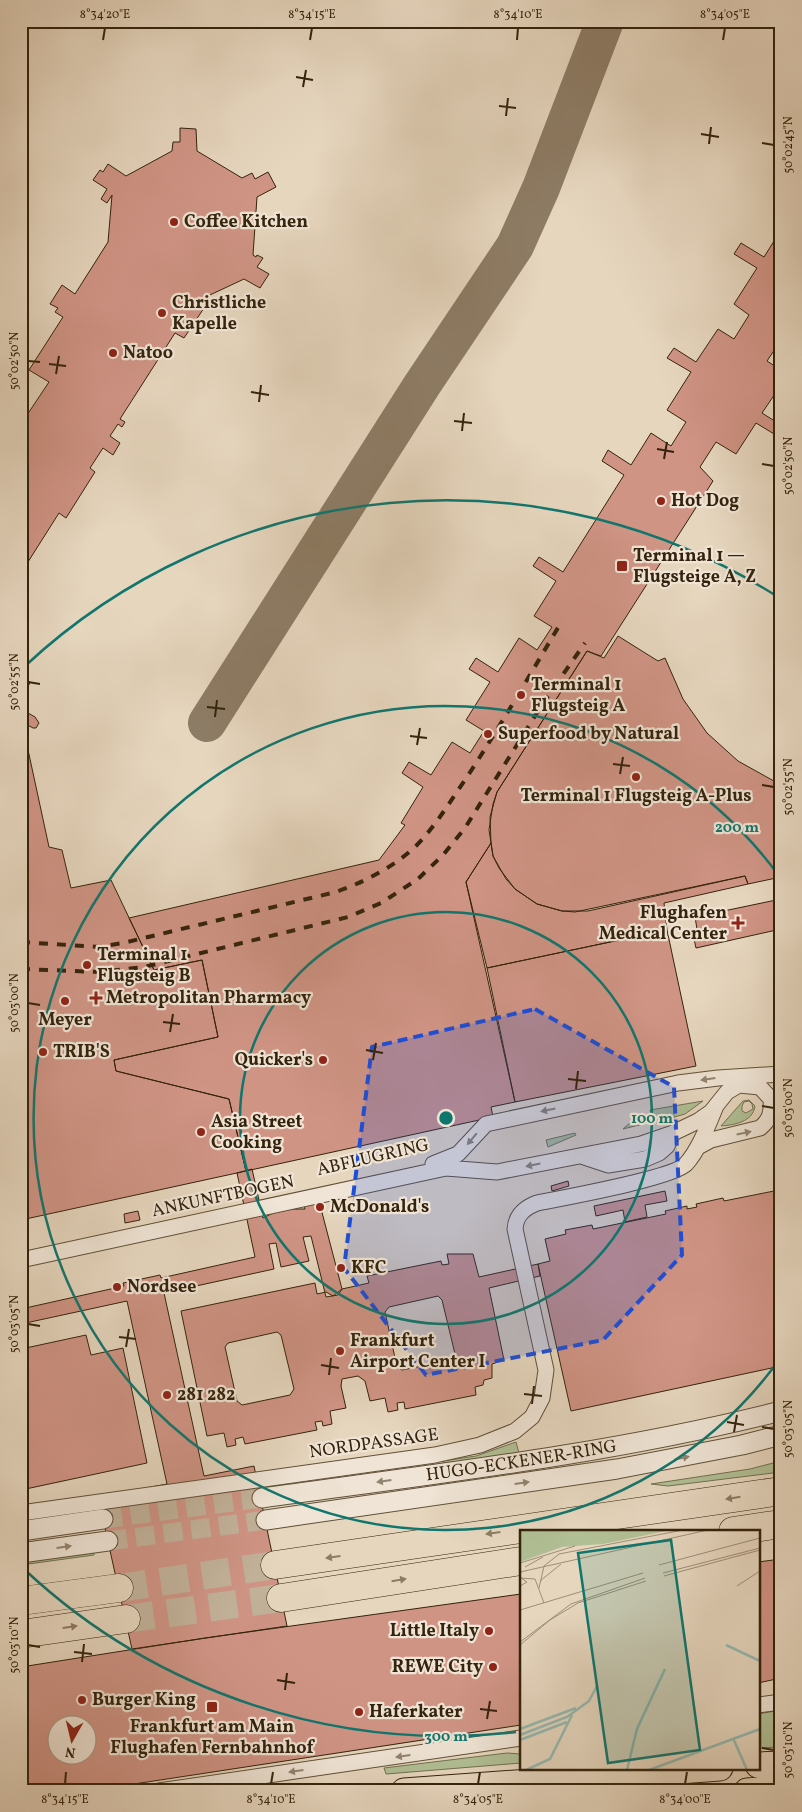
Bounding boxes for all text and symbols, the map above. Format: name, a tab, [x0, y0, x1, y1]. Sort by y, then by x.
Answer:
text: 8°34'20"E	[80, 7, 130, 23]
text: 8°34'15"E	[288, 7, 336, 23]
text: 8°34'10"E	[494, 7, 542, 23]
text: 8°34'05"E	[700, 7, 750, 23]
text: 50°02'45"N	[781, 116, 797, 174]
place label: Coffee Kitchen	[184, 210, 308, 235]
marker: Coffee Kitchen	[168, 216, 180, 228]
place label: Christliche Kapelle	[172, 291, 266, 337]
marker: Christliche Kapelle	[156, 307, 168, 319]
text: 50°02'50"N	[7, 332, 23, 390]
place label: Natoo	[123, 341, 173, 366]
marker: Natoo	[107, 347, 119, 359]
text: 50°02'50"N	[781, 437, 797, 495]
place label: Hot Dog	[671, 489, 739, 514]
marker: Hot Dog	[655, 495, 667, 507]
place label: Terminal 1 — Flugsteige A, Z	[633, 544, 756, 590]
marker: Terminal 1 — Flugsteige A, Z	[615, 559, 629, 573]
text: 50°02'55"N	[7, 653, 23, 711]
place label: Terminal 1 Flugsteig A	[531, 673, 625, 719]
marker: Terminal 1 Flugsteig A	[515, 689, 527, 701]
place label: Superfood by Natural	[498, 722, 679, 747]
marker: Superfood by Natural	[482, 728, 494, 740]
text: 50°02'55"N	[781, 758, 797, 816]
marker: Terminal 1 Flugsteig A-Plus	[630, 771, 642, 783]
place label: Terminal 1 Flugsteig A-Plus	[520, 784, 752, 809]
text: 200 m	[715, 818, 759, 839]
place label: Flughafen Medical Center	[599, 901, 727, 947]
marker: Flughafen Medical Center	[731, 916, 745, 930]
place label: Terminal 1 Flugsteig B	[97, 943, 191, 989]
marker: Terminal 1 Flugsteig B	[81, 959, 93, 971]
text: 50°03'00"N	[7, 973, 23, 1033]
place label: Metropolitan Pharmacy	[106, 986, 311, 1011]
marker: Metropolitan Pharmacy	[90, 992, 102, 1004]
marker: Meyer	[59, 995, 71, 1007]
place label: Meyer	[38, 1008, 92, 1033]
place label: TRIB'S	[53, 1040, 110, 1065]
marker: TRIB'S	[37, 1046, 49, 1058]
place label: Quicker's	[234, 1048, 313, 1073]
marker: Quicker's	[317, 1054, 329, 1066]
one-way arrow	[699, 1075, 715, 1083]
text: 50°03'00"N	[781, 1078, 797, 1138]
one-way arrow	[541, 1106, 556, 1114]
centre of rings	[437, 1109, 455, 1127]
text: 100 m	[631, 1109, 674, 1130]
place label: Asia Street Cooking	[211, 1110, 302, 1156]
marker: Asia Street Cooking	[195, 1126, 207, 1138]
one-way arrow	[736, 1129, 751, 1137]
street label: ABFLUGRING	[314, 1133, 432, 1183]
one-way arrow	[467, 1133, 478, 1146]
one-way arrow	[525, 1161, 540, 1169]
street label: ANKUNFTBOGEN	[149, 1170, 297, 1224]
place label: McDonald's	[330, 1195, 429, 1220]
marker: McDonald's	[314, 1201, 326, 1213]
place label: KFC	[351, 1256, 386, 1281]
marker: KFC	[335, 1262, 347, 1274]
place label: Nordsee	[127, 1275, 197, 1300]
marker: Nordsee	[111, 1281, 123, 1293]
text: 50°03'05"N	[7, 1295, 23, 1353]
place label: Frankfurt Airport Center I	[350, 1329, 486, 1375]
marker: Frankfurt Airport Center I	[334, 1345, 346, 1357]
place label: 281 282	[177, 1383, 235, 1408]
marker: 281 282	[161, 1389, 173, 1401]
text: 50°03'05"N	[781, 1400, 797, 1458]
street label: NORDPASSAGE	[308, 1423, 440, 1465]
street label: HUGO-ECKENER-RING	[424, 1434, 619, 1488]
one-way arrow	[675, 1454, 690, 1462]
one-way arrow	[376, 1478, 392, 1486]
one-way arrow	[514, 1479, 530, 1487]
one-way arrow	[724, 1494, 740, 1502]
one-way arrow	[485, 1530, 501, 1538]
inset map	[520, 1530, 760, 1770]
one-way arrow	[57, 1543, 73, 1551]
one-way arrow	[324, 1553, 340, 1561]
one-way arrow	[391, 1576, 407, 1584]
text: 50°03'10"N	[7, 1616, 23, 1673]
place label: Little Italy	[390, 1619, 479, 1644]
one-way arrow	[62, 1623, 78, 1631]
marker: Little Italy	[483, 1625, 495, 1637]
place label: REWE City	[392, 1655, 483, 1680]
marker: REWE City	[487, 1661, 499, 1673]
place label: Burger King	[92, 1688, 196, 1713]
marker: Burger King	[76, 1694, 88, 1706]
marker: Frankfurt am Main Flughafen Fernbahnhof	[205, 1700, 219, 1714]
place label: Haferkater	[369, 1700, 463, 1725]
marker: Haferkater	[353, 1706, 365, 1718]
north arrow	[48, 1714, 98, 1764]
place label: Frankfurt am Main Flughafen Fernbahnhof	[110, 1715, 316, 1761]
text: 50°03'10"N	[781, 1721, 797, 1778]
text: 300 m	[424, 1727, 468, 1748]
text: N	[64, 1741, 77, 1762]
one-way arrow	[395, 1752, 411, 1760]
one-way arrow	[288, 1767, 304, 1775]
text: 8°34'15"E	[41, 1792, 89, 1808]
text: 8°34'10"E	[247, 1792, 295, 1808]
text: 8°34'05"E	[453, 1792, 503, 1808]
text: 8°34'00"E	[659, 1792, 711, 1808]

